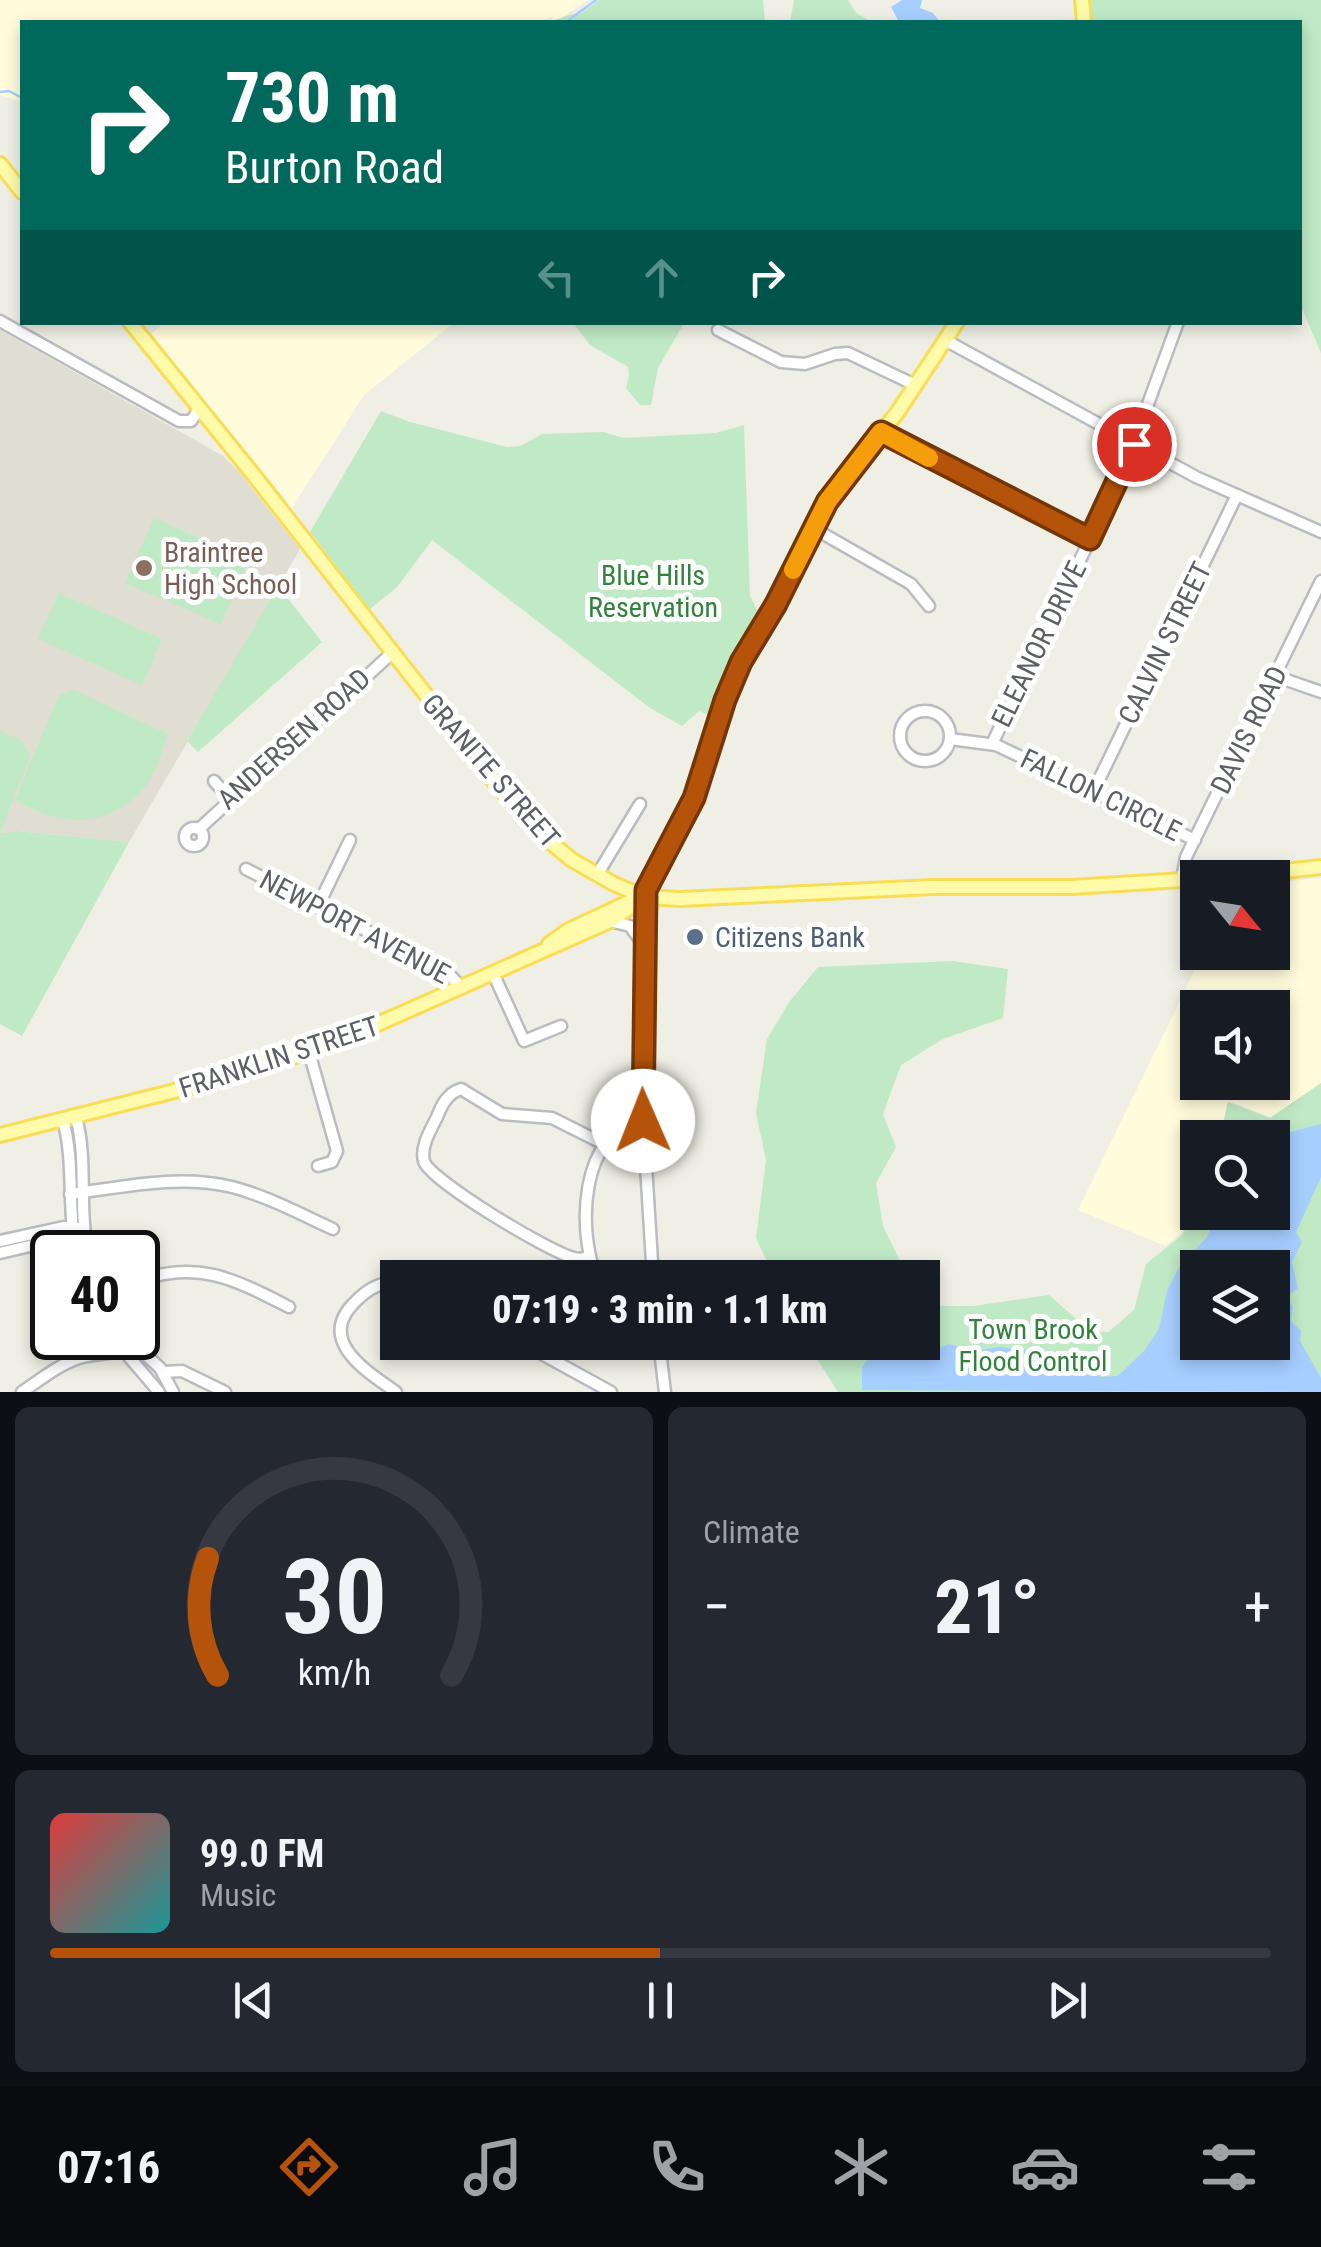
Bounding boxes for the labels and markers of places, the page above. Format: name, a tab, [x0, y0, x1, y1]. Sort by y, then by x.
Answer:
pin	[1092, 402, 1177, 487]
place label: Braintree High School	[164, 536, 297, 601]
marker: Braintree High School	[133, 557, 155, 579]
place label: Citizens Bank	[715, 921, 865, 954]
marker: Citizens Bank	[684, 926, 706, 948]

